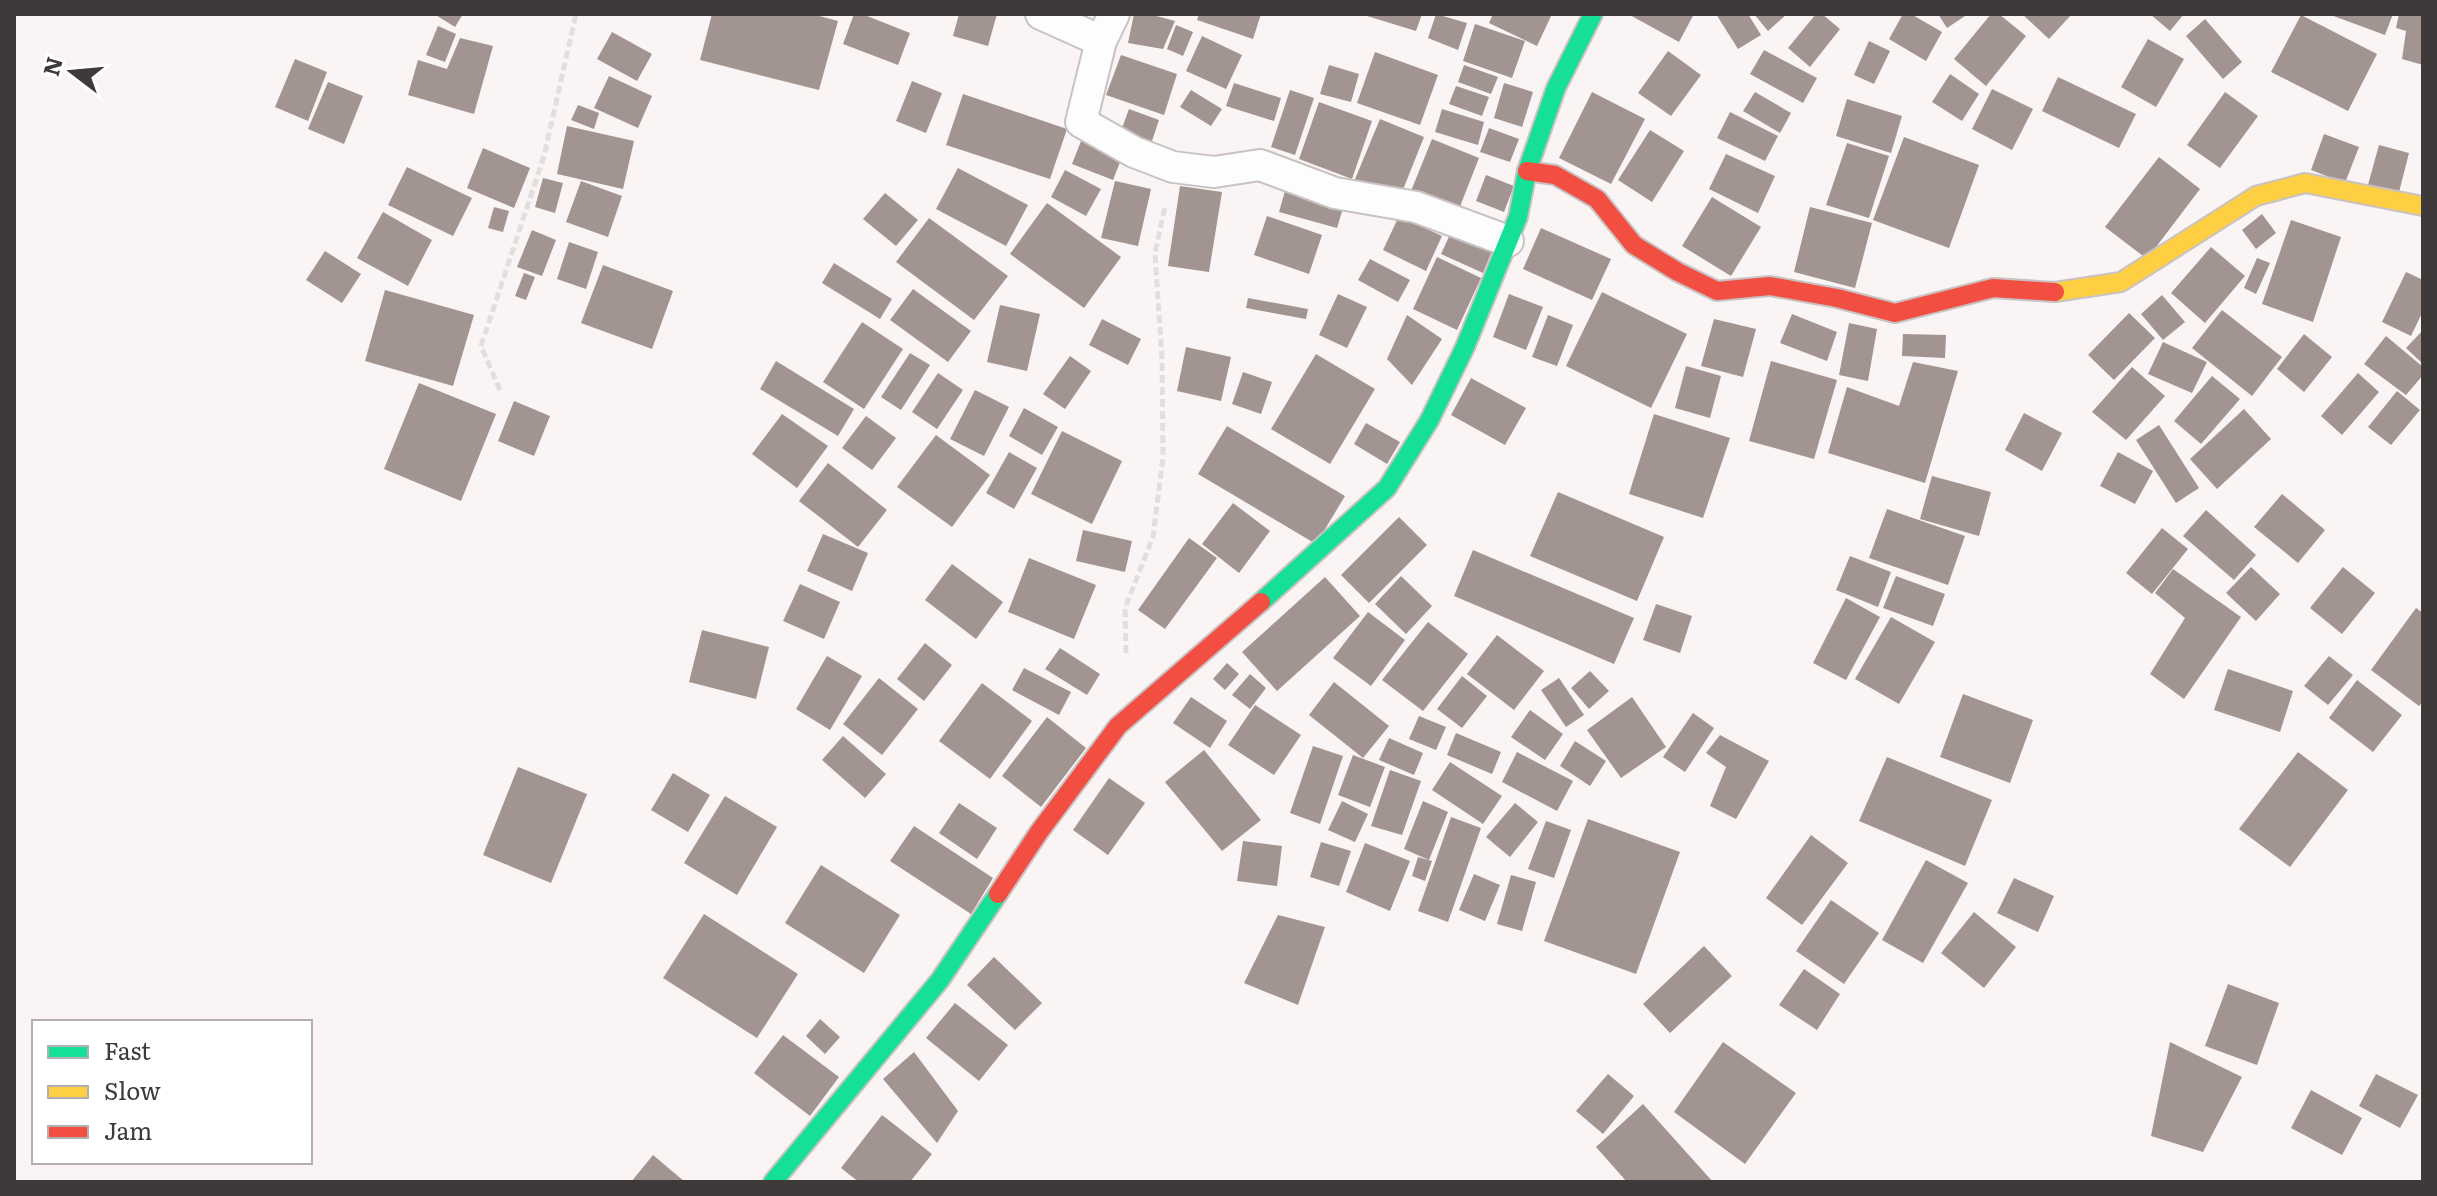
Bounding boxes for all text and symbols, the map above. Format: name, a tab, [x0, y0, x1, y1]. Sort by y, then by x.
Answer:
north arrow	[32, 32, 112, 112]
text: N	[33, 53, 70, 79]
legend	[32, 1020, 312, 1164]
text: Fast	[104, 1032, 151, 1067]
text: Slow	[104, 1072, 161, 1107]
text: Jam	[104, 1112, 152, 1147]

